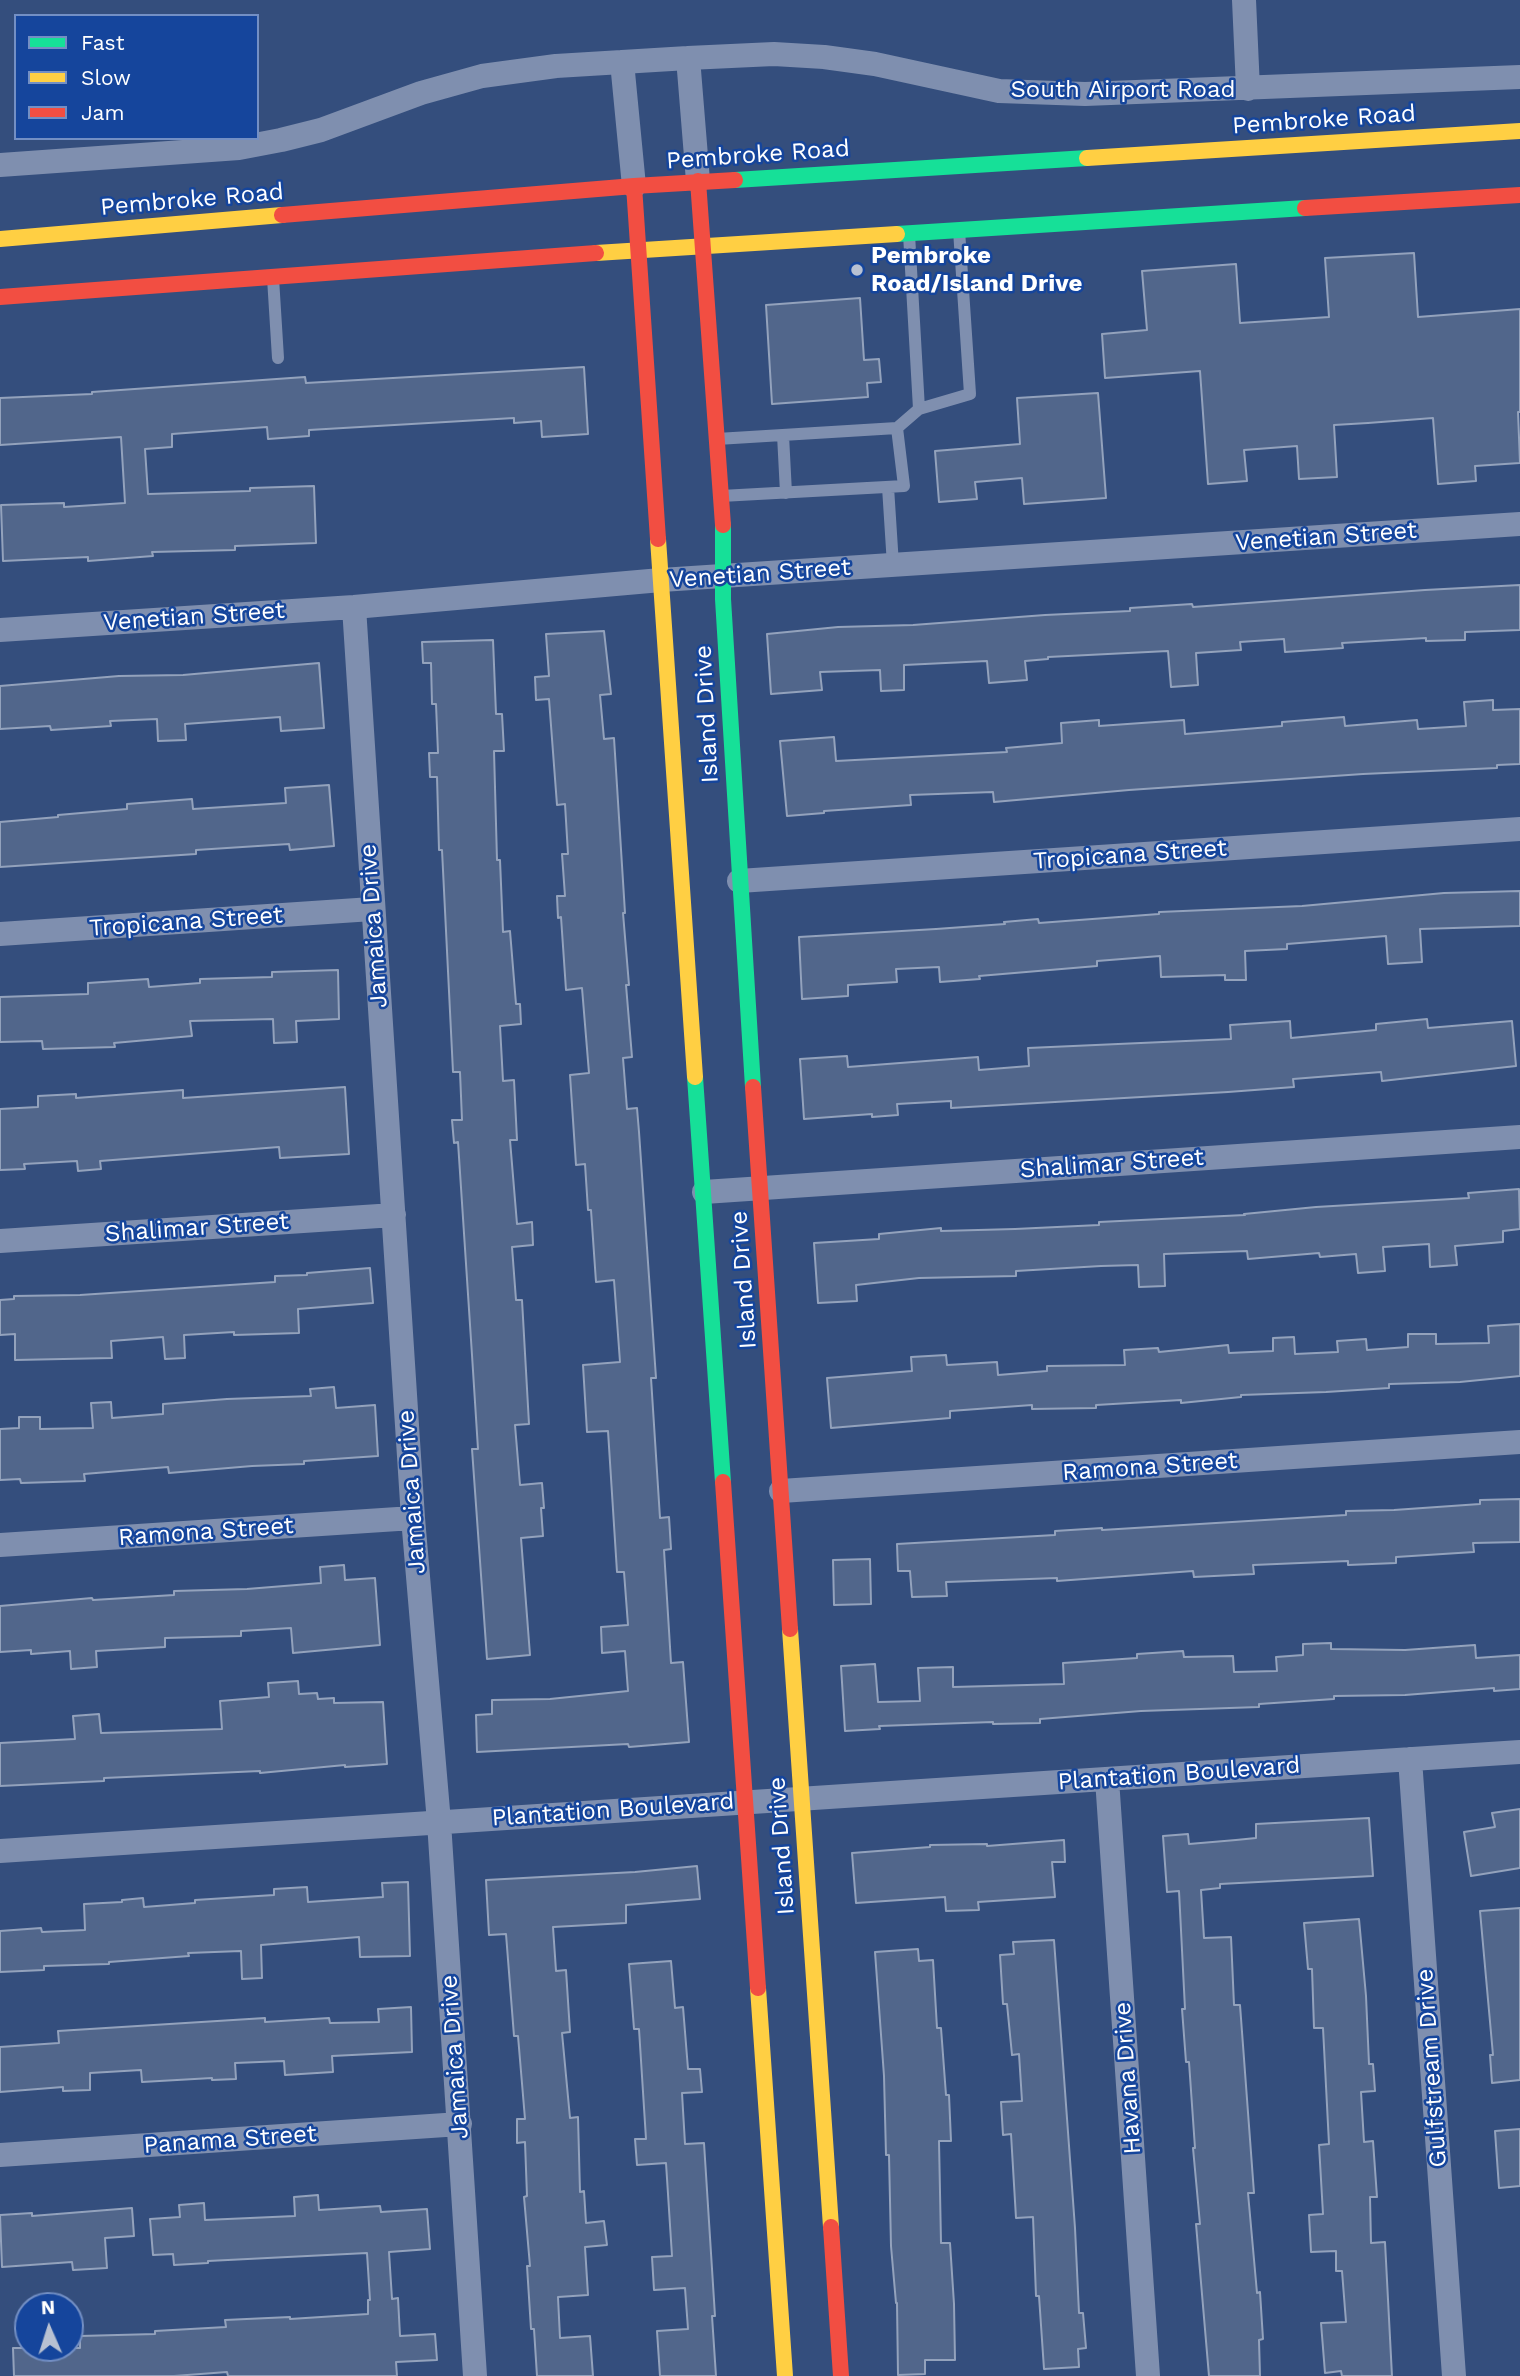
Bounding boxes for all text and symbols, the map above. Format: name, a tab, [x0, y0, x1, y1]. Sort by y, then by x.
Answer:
legend	[14, 14, 259, 140]
text: Fast	[81, 30, 125, 55]
text: Slow	[81, 65, 131, 90]
street label: South Airport Road	[1010, 76, 1236, 104]
street label: Pembroke Road	[1231, 99, 1417, 141]
text: Jam	[81, 100, 124, 125]
street label: Pembroke Road	[665, 134, 851, 176]
street label: Pembroke Road	[99, 178, 285, 222]
place label: Pembroke Road/Island Drive	[871, 242, 1082, 298]
marker: Pembroke Road/Island Drive	[849, 262, 865, 278]
street label: Venetian Street	[1234, 516, 1418, 558]
street label: Venetian Street	[668, 553, 852, 595]
street label: Venetian Street	[102, 596, 286, 638]
street label: Island Drive	[689, 644, 725, 784]
street label: Tropicana Street	[1032, 834, 1228, 876]
street label: Jamaica Drive	[354, 843, 394, 1009]
street label: Tropicana Street	[88, 901, 284, 943]
street label: Shalimar Street	[1019, 1143, 1205, 1185]
street label: Shalimar Street	[104, 1207, 290, 1249]
street label: Island Drive	[725, 1210, 763, 1350]
street label: Jamaica Drive	[392, 1409, 432, 1575]
street label: Ramona Street	[1061, 1447, 1239, 1487]
street label: Ramona Street	[117, 1512, 295, 1552]
street label: Plantation Boulevard	[1057, 1751, 1301, 1797]
street label: Island Drive	[763, 1776, 801, 1916]
street label: Plantation Boulevard	[491, 1787, 735, 1833]
street label: Gulfstream Drive	[1411, 1968, 1453, 2168]
street label: Jamaica Drive	[435, 1974, 475, 2140]
street label: Havana Drive	[1108, 2001, 1148, 2155]
street label: Panama Street	[142, 2120, 318, 2160]
north arrow	[14, 2292, 84, 2362]
text: N	[40, 2296, 56, 2319]

